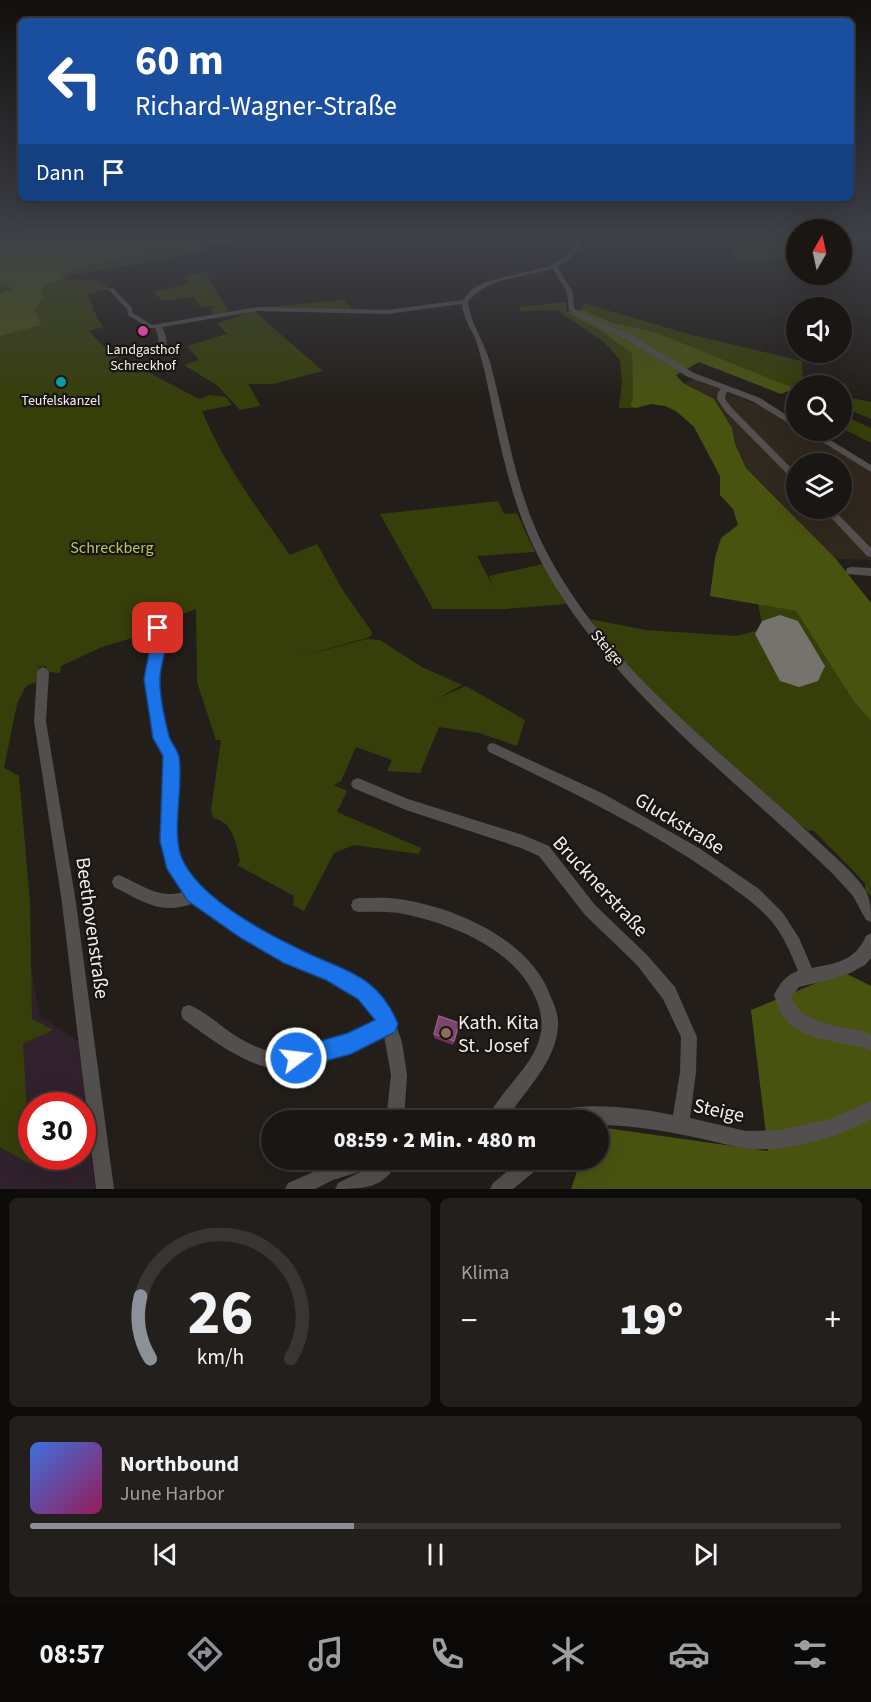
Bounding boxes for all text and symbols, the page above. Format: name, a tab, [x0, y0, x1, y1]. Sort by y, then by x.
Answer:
text: 60 m	[135, 31, 224, 91]
icon: left	[36, 42, 114, 120]
text: Richard-Wagner-Straße	[135, 87, 397, 126]
icon: arrive	[97, 156, 130, 189]
text: Dann	[36, 157, 85, 189]
north arrow	[786, 219, 852, 285]
map controls	[786, 219, 852, 519]
button: sound	[786, 297, 852, 363]
marker: Landgasthof Schreckhof	[136, 324, 150, 338]
place label: Landgasthof Schreckhof	[107, 340, 180, 376]
marker: Teufelskanzel	[54, 375, 68, 389]
button: search	[786, 375, 852, 441]
place label: Teufelskanzel	[21, 391, 101, 411]
button: layers	[786, 453, 852, 519]
park label: Schreckberg	[70, 537, 154, 559]
pin	[132, 602, 183, 653]
icon: arrive	[141, 611, 174, 644]
street label: Steige	[585, 625, 629, 670]
street label: Gluckstraße	[629, 786, 730, 862]
street label: Brucknerstraße	[546, 830, 655, 943]
street label: Beethovenstraße	[68, 856, 116, 1001]
place label: Kath. Kita St. Josef	[458, 1009, 539, 1060]
position arrow	[264, 1026, 328, 1090]
marker: Kath. Kita St. Josef	[439, 1026, 453, 1040]
speed limit sign: 30	[18, 1092, 96, 1170]
street label: Steige	[691, 1092, 747, 1130]
text: 08:59 · 2 Min. · 480 m	[334, 1124, 536, 1156]
text: Klima	[461, 1259, 509, 1287]
text: 26	[187, 1269, 253, 1358]
text: 19°	[619, 1288, 683, 1352]
text: −	[461, 1297, 477, 1344]
text: +	[825, 1297, 841, 1344]
text: km/h	[196, 1343, 244, 1374]
text: Northbound	[120, 1448, 239, 1480]
text: June Harbor	[120, 1480, 224, 1508]
icon: previous	[149, 1538, 182, 1571]
icon: pause	[419, 1538, 452, 1571]
icon: next	[689, 1538, 722, 1571]
icon: directions	[184, 1633, 226, 1675]
icon: music	[305, 1633, 347, 1675]
icon: phone	[426, 1633, 468, 1675]
icon: climate	[547, 1633, 589, 1675]
icon: car	[668, 1633, 710, 1675]
icon: filters	[789, 1633, 831, 1675]
text: 08:57	[40, 1635, 105, 1674]

